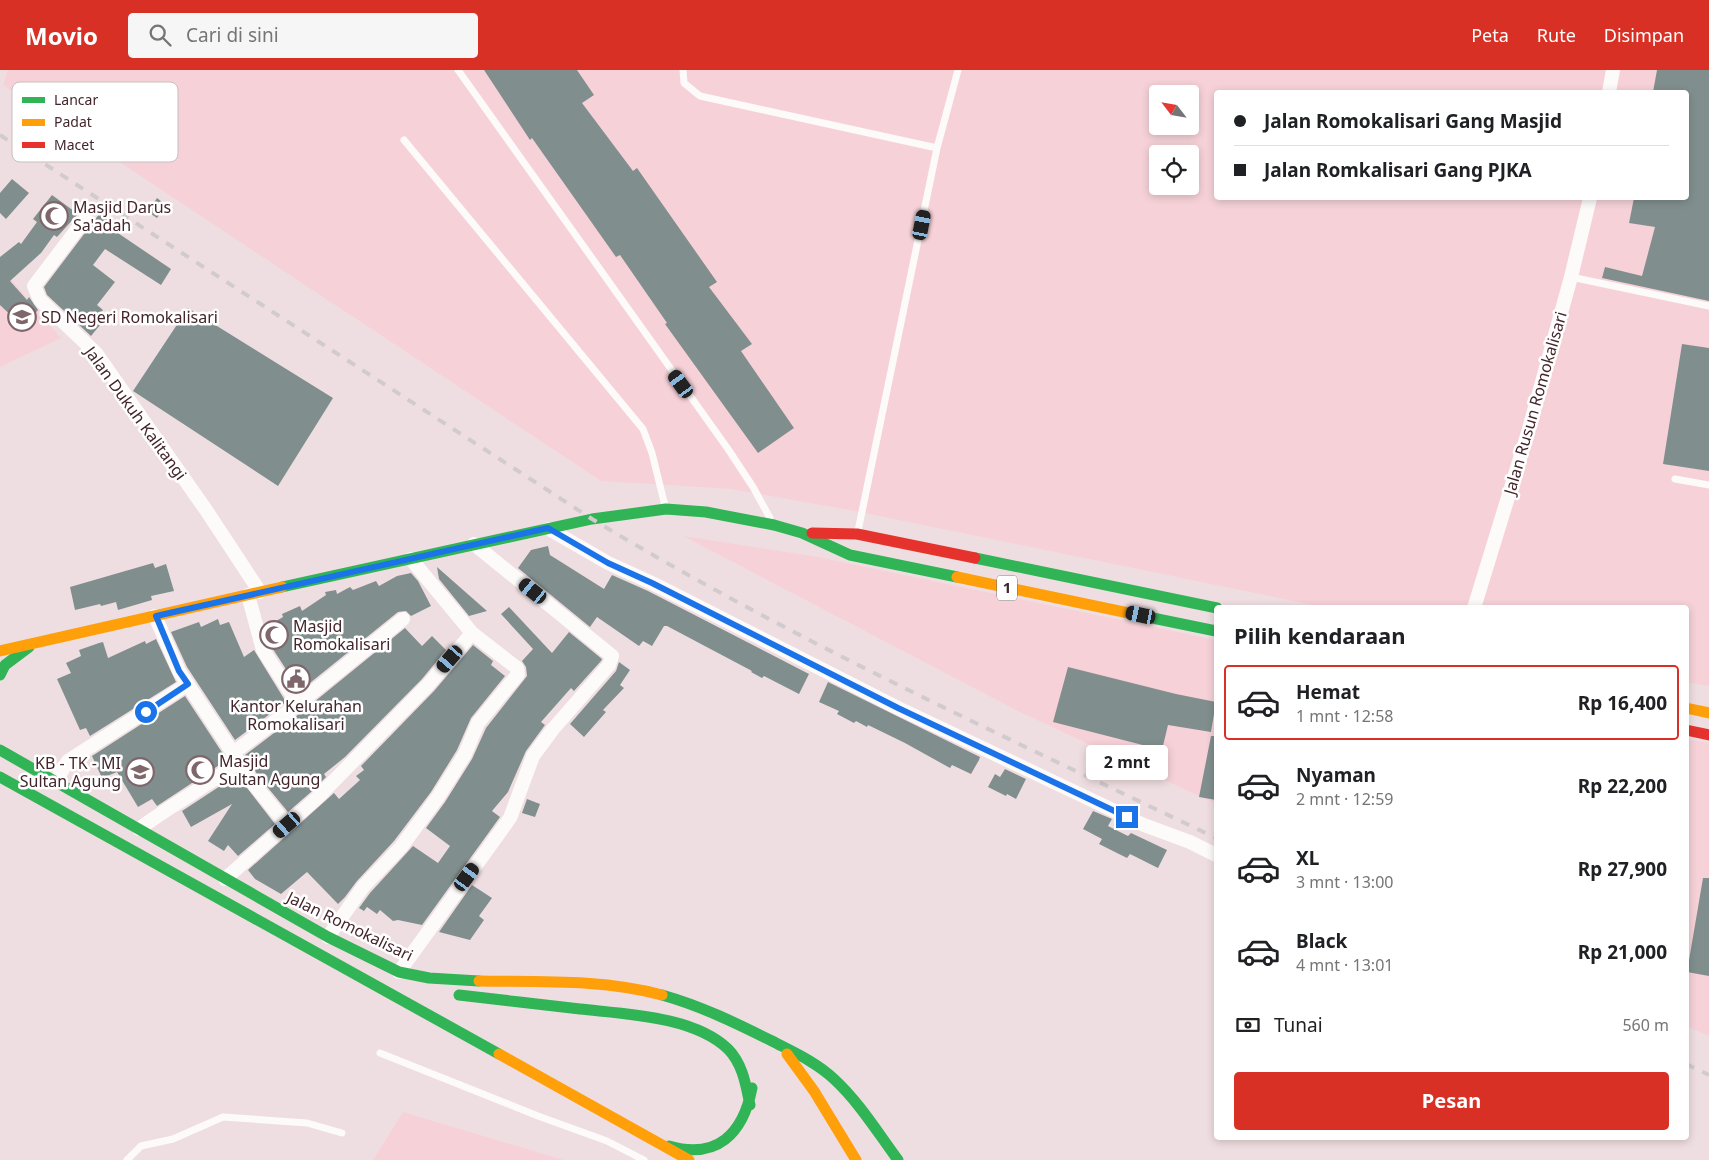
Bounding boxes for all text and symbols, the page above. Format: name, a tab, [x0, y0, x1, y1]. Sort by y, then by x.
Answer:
search box	[128, 13, 478, 58]
text: Movio	[25, 19, 98, 52]
icon: search	[146, 21, 174, 49]
text: Cari di sini	[186, 22, 279, 48]
text: Peta	[1471, 23, 1509, 47]
text: Rute	[1537, 23, 1576, 47]
text: Disimpan	[1604, 23, 1684, 47]
legend	[12, 82, 178, 162]
north arrow	[1149, 85, 1199, 135]
map controls	[1149, 85, 1199, 195]
text: Lancar	[54, 90, 98, 109]
text: Jalan Romokalisari Gang Masjid	[1264, 108, 1562, 134]
text: Padat	[54, 112, 92, 131]
text: Macet	[54, 135, 94, 154]
button: locate	[1149, 145, 1199, 195]
text: Jalan Romkalisari Gang PJKA	[1264, 157, 1532, 183]
place label: Masjid Darus Sa'adah	[73, 196, 171, 236]
mosque icon: Masjid Darus Sa'adah	[39, 201, 69, 231]
car	[911, 209, 932, 241]
school or university icon: SD Negeri Romokalisari	[7, 302, 37, 332]
place label: SD Negeri Romokalisari	[41, 306, 218, 328]
street label: Jalan Rusun Romokalisari	[1498, 309, 1572, 499]
street label: Jalan Dukuh Kalitangi	[79, 340, 192, 484]
car	[666, 367, 695, 401]
car	[516, 576, 549, 606]
road number: 1	[997, 576, 1017, 600]
car	[1124, 605, 1157, 625]
place label: Masjid Romokalisari	[293, 615, 390, 655]
mosque icon: Masjid Romokalisari	[259, 620, 289, 650]
text: Pilih kendaraan	[1234, 620, 1406, 650]
car	[434, 643, 465, 675]
public building icon: Kantor Kelurahan Romokalisari	[281, 664, 311, 694]
text: Hemat	[1296, 679, 1360, 705]
icon: car	[1236, 680, 1281, 725]
text: Rp 16,400	[1578, 690, 1667, 716]
place label: Kantor Kelurahan Romokalisari	[230, 695, 362, 735]
route start	[135, 701, 157, 723]
text: 1 mnt · 12:58	[1296, 705, 1393, 727]
callout: 2 mnt	[1086, 744, 1168, 780]
place label: Masjid Sultan Agung	[219, 750, 320, 790]
text: 2 mnt	[1104, 751, 1150, 773]
place label: KB - TK - MI Sultan Agung	[20, 752, 121, 792]
mosque icon: Masjid Sultan Agung	[185, 755, 215, 785]
school or university icon: KB - TK - MI Sultan Agung	[125, 757, 155, 787]
text: Nyaman	[1296, 762, 1376, 788]
icon: car	[1236, 763, 1281, 808]
text: Rp 22,200	[1578, 773, 1667, 799]
text: 2 mnt · 12:59	[1296, 788, 1393, 810]
route end	[1116, 806, 1138, 828]
car	[270, 809, 303, 841]
text: XL	[1296, 845, 1319, 871]
icon: car	[1236, 846, 1281, 891]
text: Rp 27,900	[1578, 856, 1667, 882]
car	[452, 860, 481, 894]
text: 3 mnt · 13:00	[1296, 871, 1393, 893]
street label: Jalan Romokalisari	[281, 885, 417, 966]
text: Black	[1296, 928, 1347, 954]
icon: car	[1236, 929, 1281, 974]
text: Rp 21,000	[1578, 939, 1667, 965]
text: 4 mnt · 13:01	[1296, 954, 1393, 976]
icon: cash	[1234, 1011, 1262, 1039]
text: Tunai	[1274, 1012, 1323, 1038]
text: 560 m	[1622, 1014, 1669, 1036]
button: Pesan	[1234, 1072, 1669, 1130]

